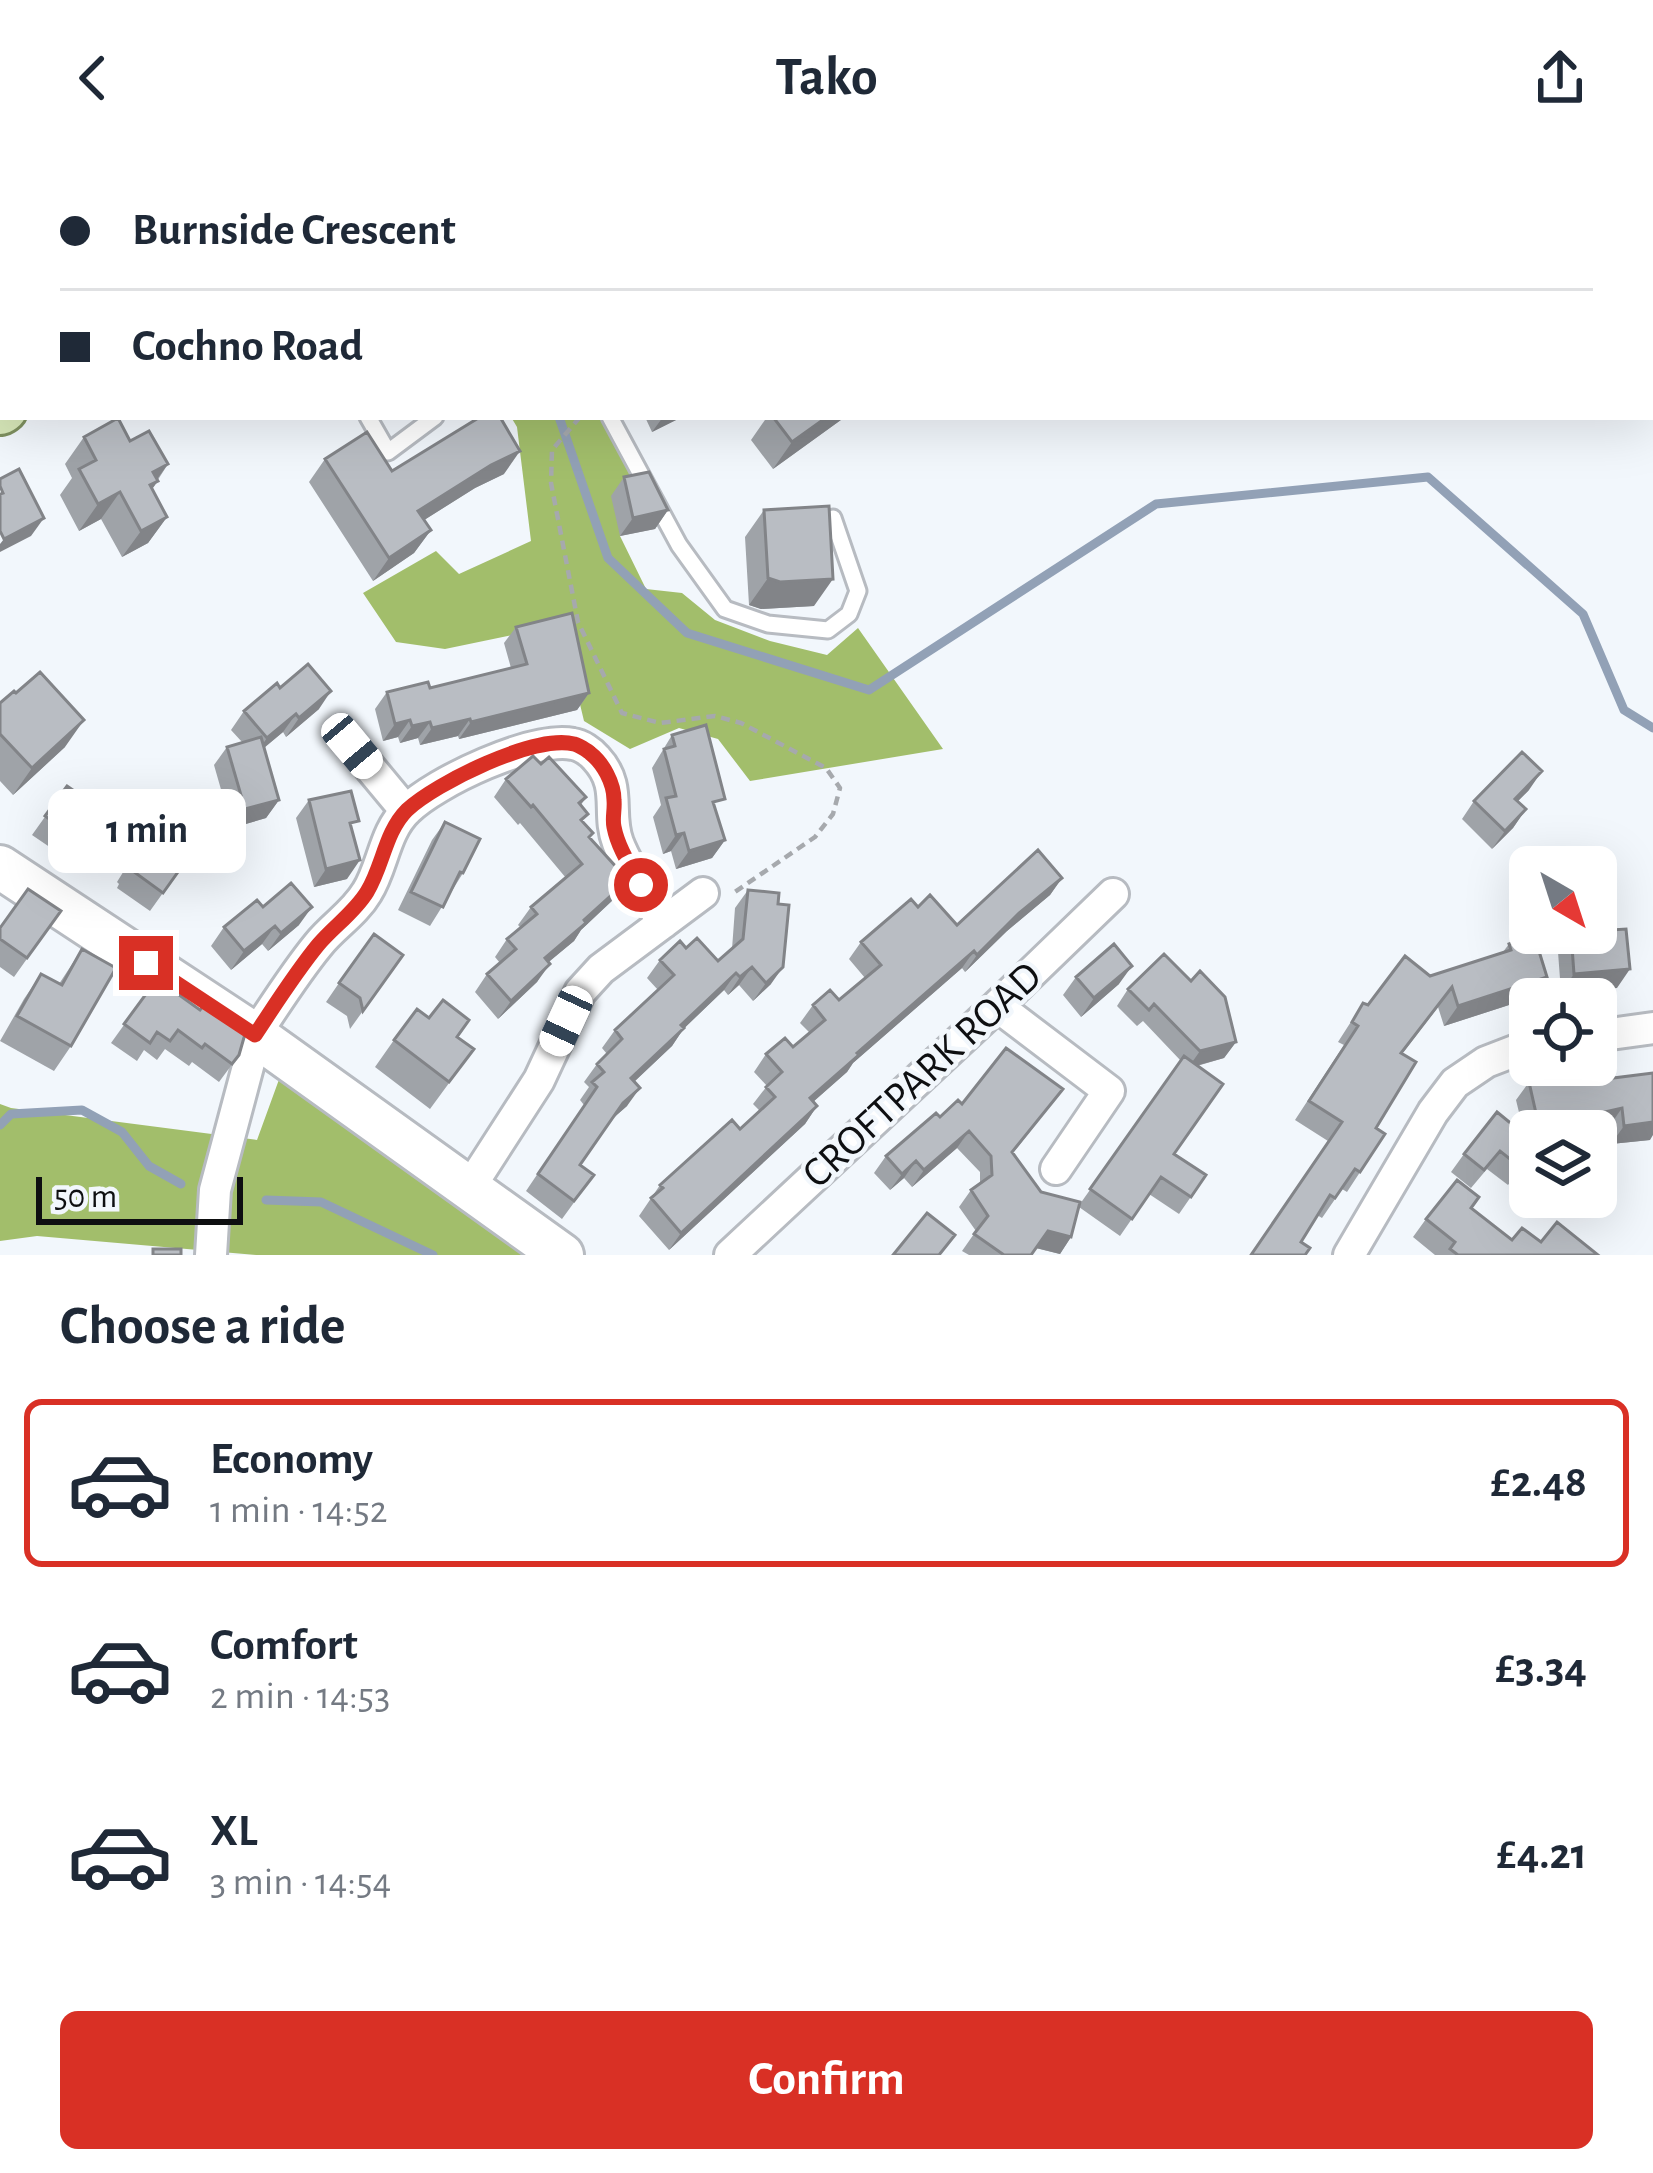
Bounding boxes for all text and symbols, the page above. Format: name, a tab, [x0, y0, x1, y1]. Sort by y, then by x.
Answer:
icon: back	[60, 45, 126, 111]
icon: share	[1527, 45, 1593, 111]
text: Tako	[775, 51, 878, 105]
text: Burnside Crescent	[132, 208, 456, 253]
text: Cochno Road	[132, 324, 363, 369]
car	[315, 707, 389, 785]
callout: 1 min	[47, 789, 245, 873]
text: 1 min	[106, 811, 188, 850]
north arrow	[1509, 846, 1617, 954]
map controls	[1509, 846, 1617, 1218]
route start	[614, 858, 668, 912]
route end	[119, 936, 173, 990]
street label: CROFTPARK ROAD	[795, 954, 1049, 1196]
button: locate	[1509, 978, 1617, 1086]
car	[534, 981, 598, 1061]
button: layers	[1509, 1110, 1617, 1218]
scale bar	[36, 1171, 243, 1224]
text: 50 m	[54, 1181, 117, 1214]
text: Choose a ride	[60, 1300, 346, 1354]
icon: car	[66, 1429, 174, 1537]
text: Economy	[210, 1437, 373, 1482]
text: £2.48	[1491, 1460, 1587, 1505]
text: 1 min · 14:52	[210, 1491, 388, 1530]
icon: car	[66, 1615, 174, 1723]
text: Comfort	[210, 1623, 358, 1668]
text: £3.34	[1495, 1646, 1587, 1691]
text: 2 min · 14:53	[210, 1677, 390, 1716]
icon: car	[66, 1801, 174, 1909]
text: XL	[210, 1809, 258, 1854]
text: £4.21	[1497, 1832, 1587, 1877]
text: 3 min · 14:54	[210, 1863, 391, 1902]
button: Confirm	[60, 2011, 1593, 2149]

